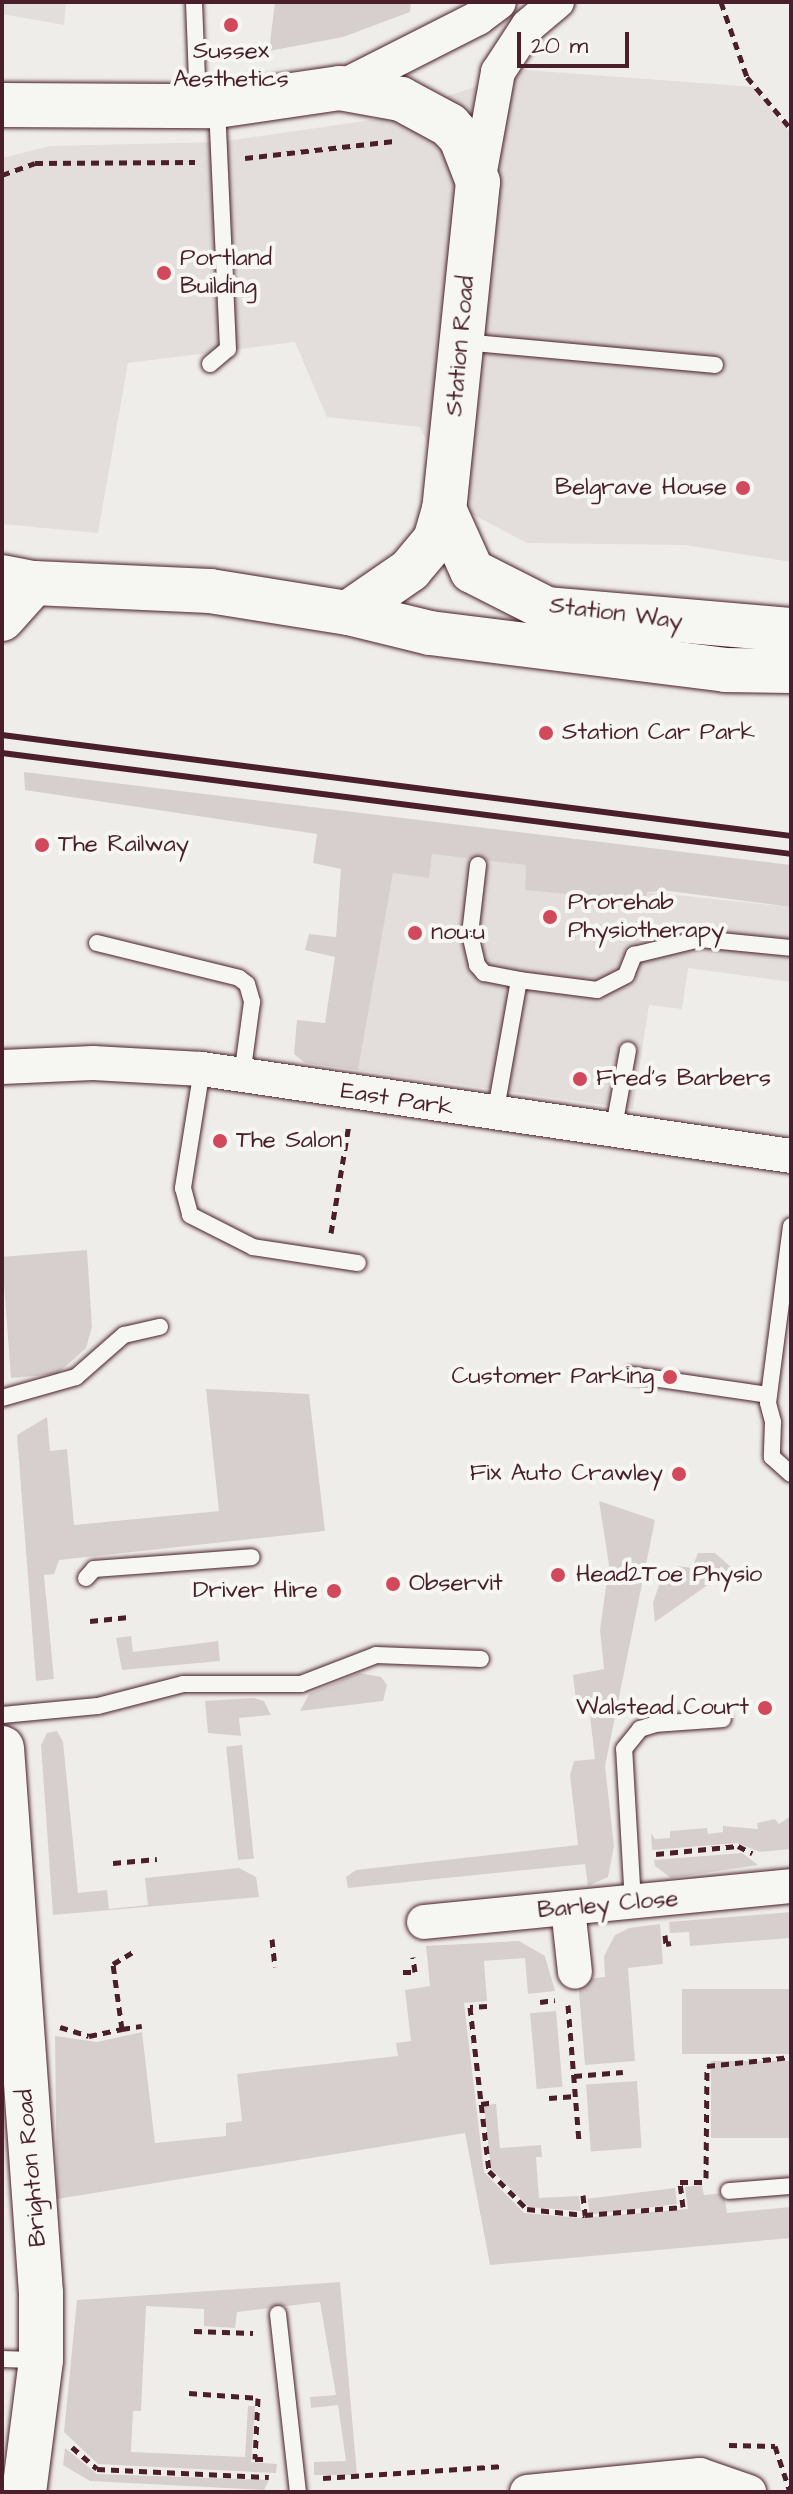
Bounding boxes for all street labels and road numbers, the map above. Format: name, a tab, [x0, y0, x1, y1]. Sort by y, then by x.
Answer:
street label: Station Road	[441, 275, 481, 417]
street label: Station Way	[548, 592, 684, 636]
street label: East Park	[339, 1077, 455, 1123]
street label: Barley Close	[536, 1884, 680, 1926]
street label: Brighton Road	[11, 2088, 53, 2248]

